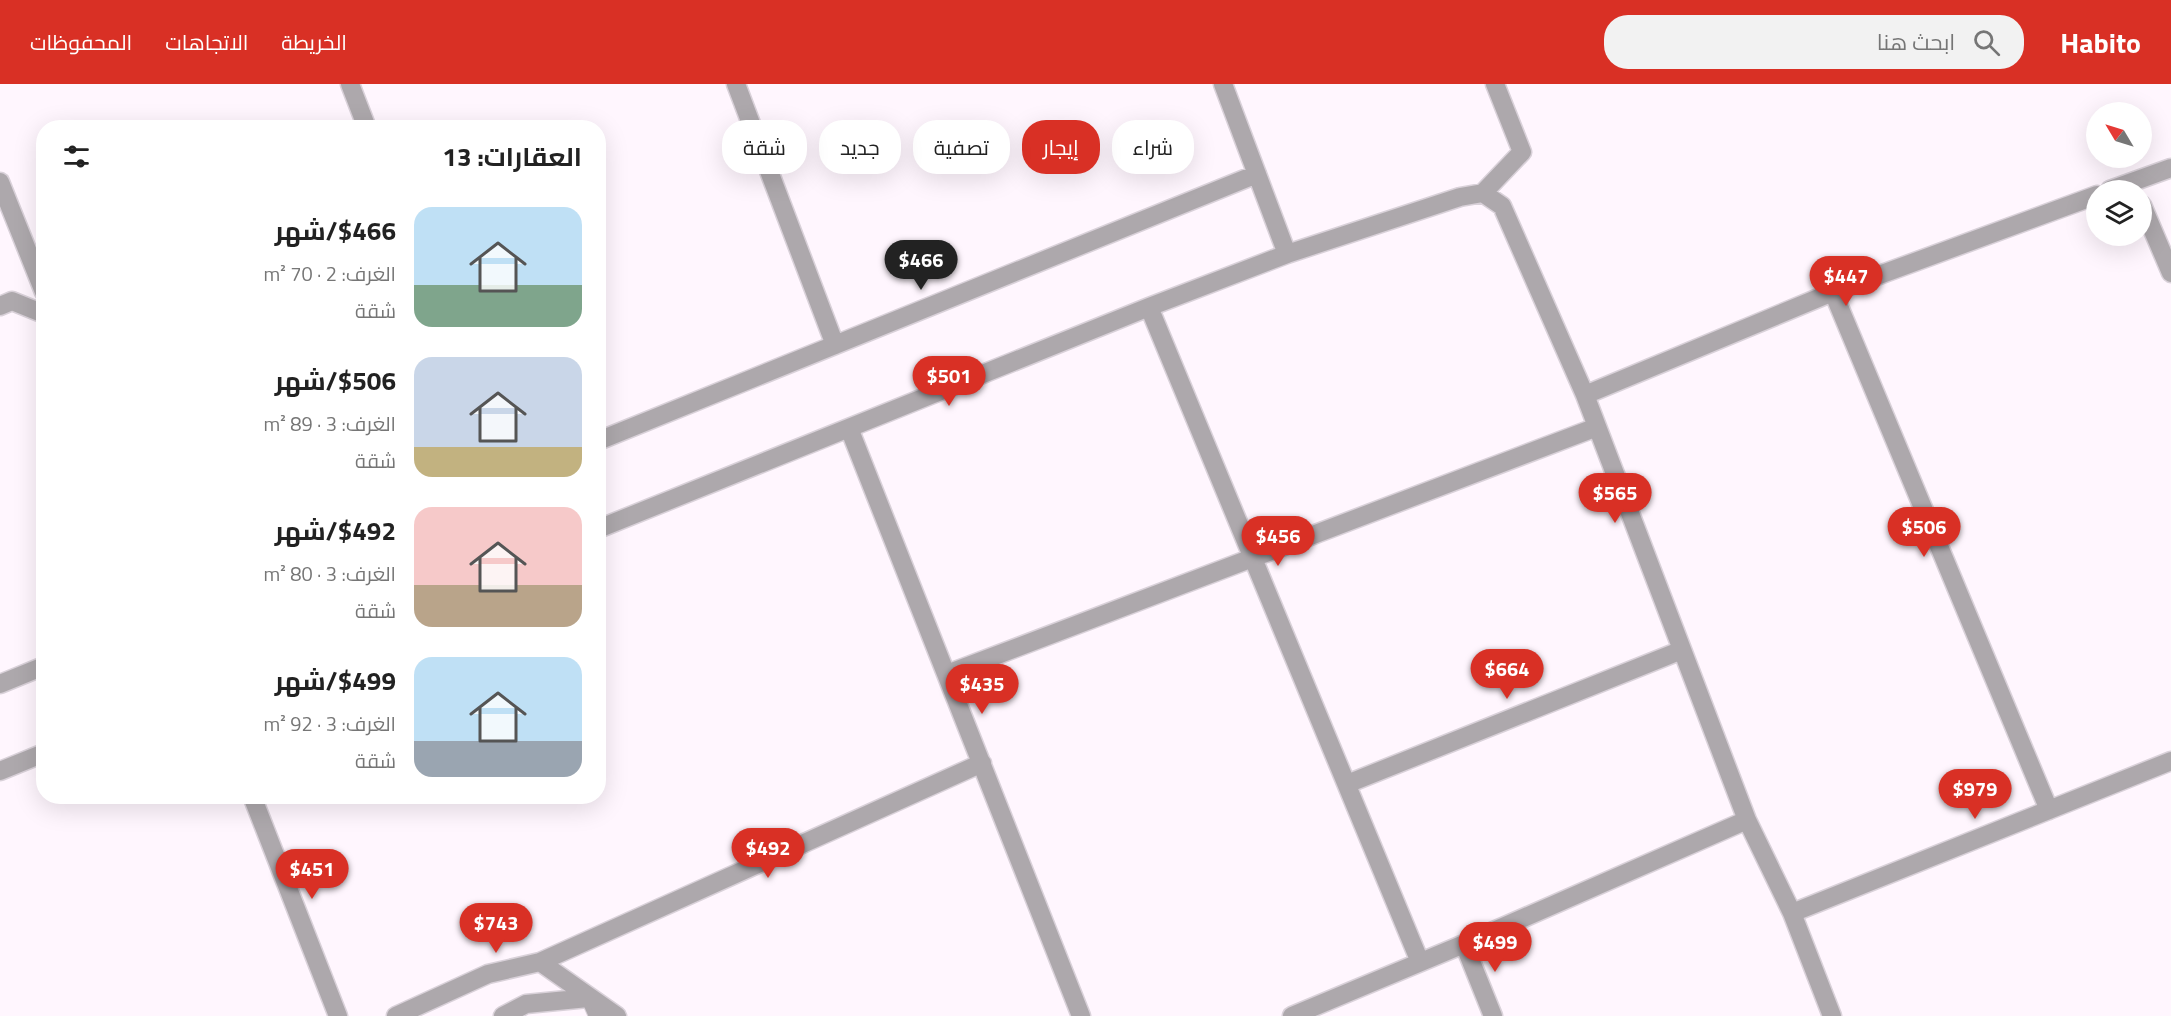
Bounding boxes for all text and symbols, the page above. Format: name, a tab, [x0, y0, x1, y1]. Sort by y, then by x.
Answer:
search box	[1604, 15, 2024, 69]
text: Habito	[2060, 21, 2141, 64]
text: ابحث هنا	[1877, 25, 1955, 59]
text: المحفوظات	[30, 26, 132, 58]
text: الاتجاهات	[165, 26, 248, 58]
text: الخريطة	[281, 26, 347, 58]
icon: search	[1970, 26, 2003, 59]
north arrow	[2086, 102, 2152, 168]
map controls	[2086, 102, 2152, 246]
chip: شقة	[722, 120, 807, 174]
chip: جديد	[819, 120, 901, 174]
chip: تصفية	[913, 120, 1010, 174]
chip: إيجار	[1022, 120, 1100, 174]
chip: شراء	[1112, 120, 1194, 174]
text: العقارات: 13	[442, 137, 582, 176]
icon: filters	[60, 140, 93, 173]
button: layers	[2086, 180, 2152, 246]
text: $466/شهر	[275, 211, 396, 250]
icon: home	[462, 231, 534, 303]
pin: $466	[885, 240, 957, 291]
text: $466	[899, 244, 943, 275]
pin: $447	[1810, 256, 1882, 307]
text: الغرف: 2 · 70 m²	[264, 258, 396, 289]
text: $447	[1824, 260, 1868, 291]
text: شقة	[355, 295, 396, 326]
pin: $501	[913, 356, 985, 407]
text: $501	[927, 360, 971, 391]
text: $506/شهر	[275, 361, 396, 400]
icon: home	[462, 381, 534, 453]
text: الغرف: 3 · 89 m²	[264, 408, 396, 439]
text: شقة	[355, 445, 396, 476]
pin: $565	[1579, 473, 1651, 524]
text: $565	[1593, 477, 1637, 508]
pin: $506	[1888, 507, 1960, 558]
text: $492/شهر	[275, 511, 396, 550]
text: $506	[1902, 511, 1946, 542]
pin: $456	[1242, 516, 1314, 567]
text: $456	[1256, 520, 1300, 551]
icon: home	[462, 531, 534, 603]
text: الغرف: 3 · 80 m²	[264, 558, 396, 589]
text: شقة	[355, 595, 396, 626]
pin: $664	[1471, 649, 1543, 700]
text: $664	[1485, 653, 1529, 684]
text: $499/شهر	[275, 661, 396, 700]
pin: $435	[946, 664, 1018, 715]
text: $435	[960, 668, 1004, 699]
icon: home	[462, 681, 534, 753]
text: الغرف: 3 · 92 m²	[264, 708, 396, 739]
text: شقة	[355, 745, 396, 776]
pin: $979	[1939, 769, 2011, 820]
text: $979	[1953, 773, 1997, 804]
pin: $492	[732, 828, 804, 879]
text: $492	[746, 832, 790, 863]
pin: $451	[276, 849, 348, 900]
text: $451	[290, 853, 334, 884]
pin: $743	[460, 903, 532, 954]
text: $743	[474, 907, 518, 938]
pin: $499	[1459, 922, 1531, 973]
text: $499	[1473, 926, 1517, 957]

